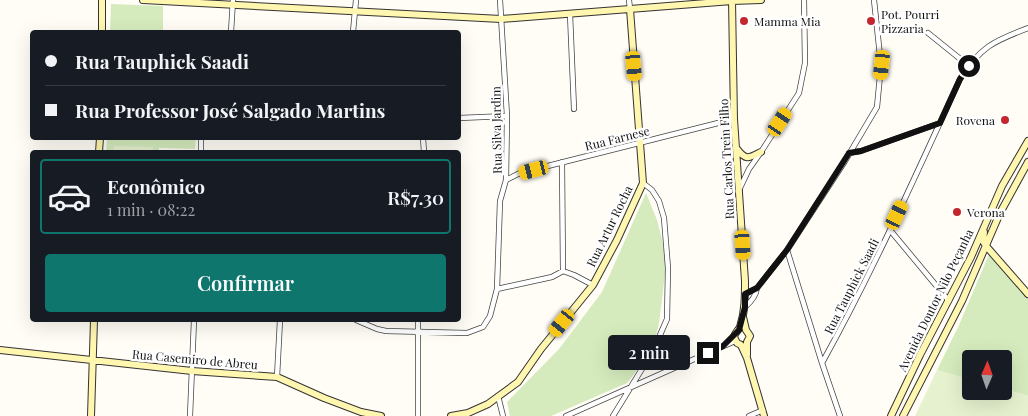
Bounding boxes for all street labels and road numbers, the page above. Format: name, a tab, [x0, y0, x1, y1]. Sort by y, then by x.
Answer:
street label: Rua Silva Jardim	[487, 86, 505, 174]
street label: Rua Carlos Trein Filho	[715, 98, 737, 220]
street label: Rua Farnese	[583, 122, 651, 154]
street label: Rua Artur Rocha	[582, 183, 636, 269]
street label: Avenida Doutor Nilo Peçanha	[893, 226, 977, 375]
street label: Rua Tauphick Saadi	[820, 235, 882, 337]
street label: Rua Casemiro de Abreu	[131, 346, 259, 372]

